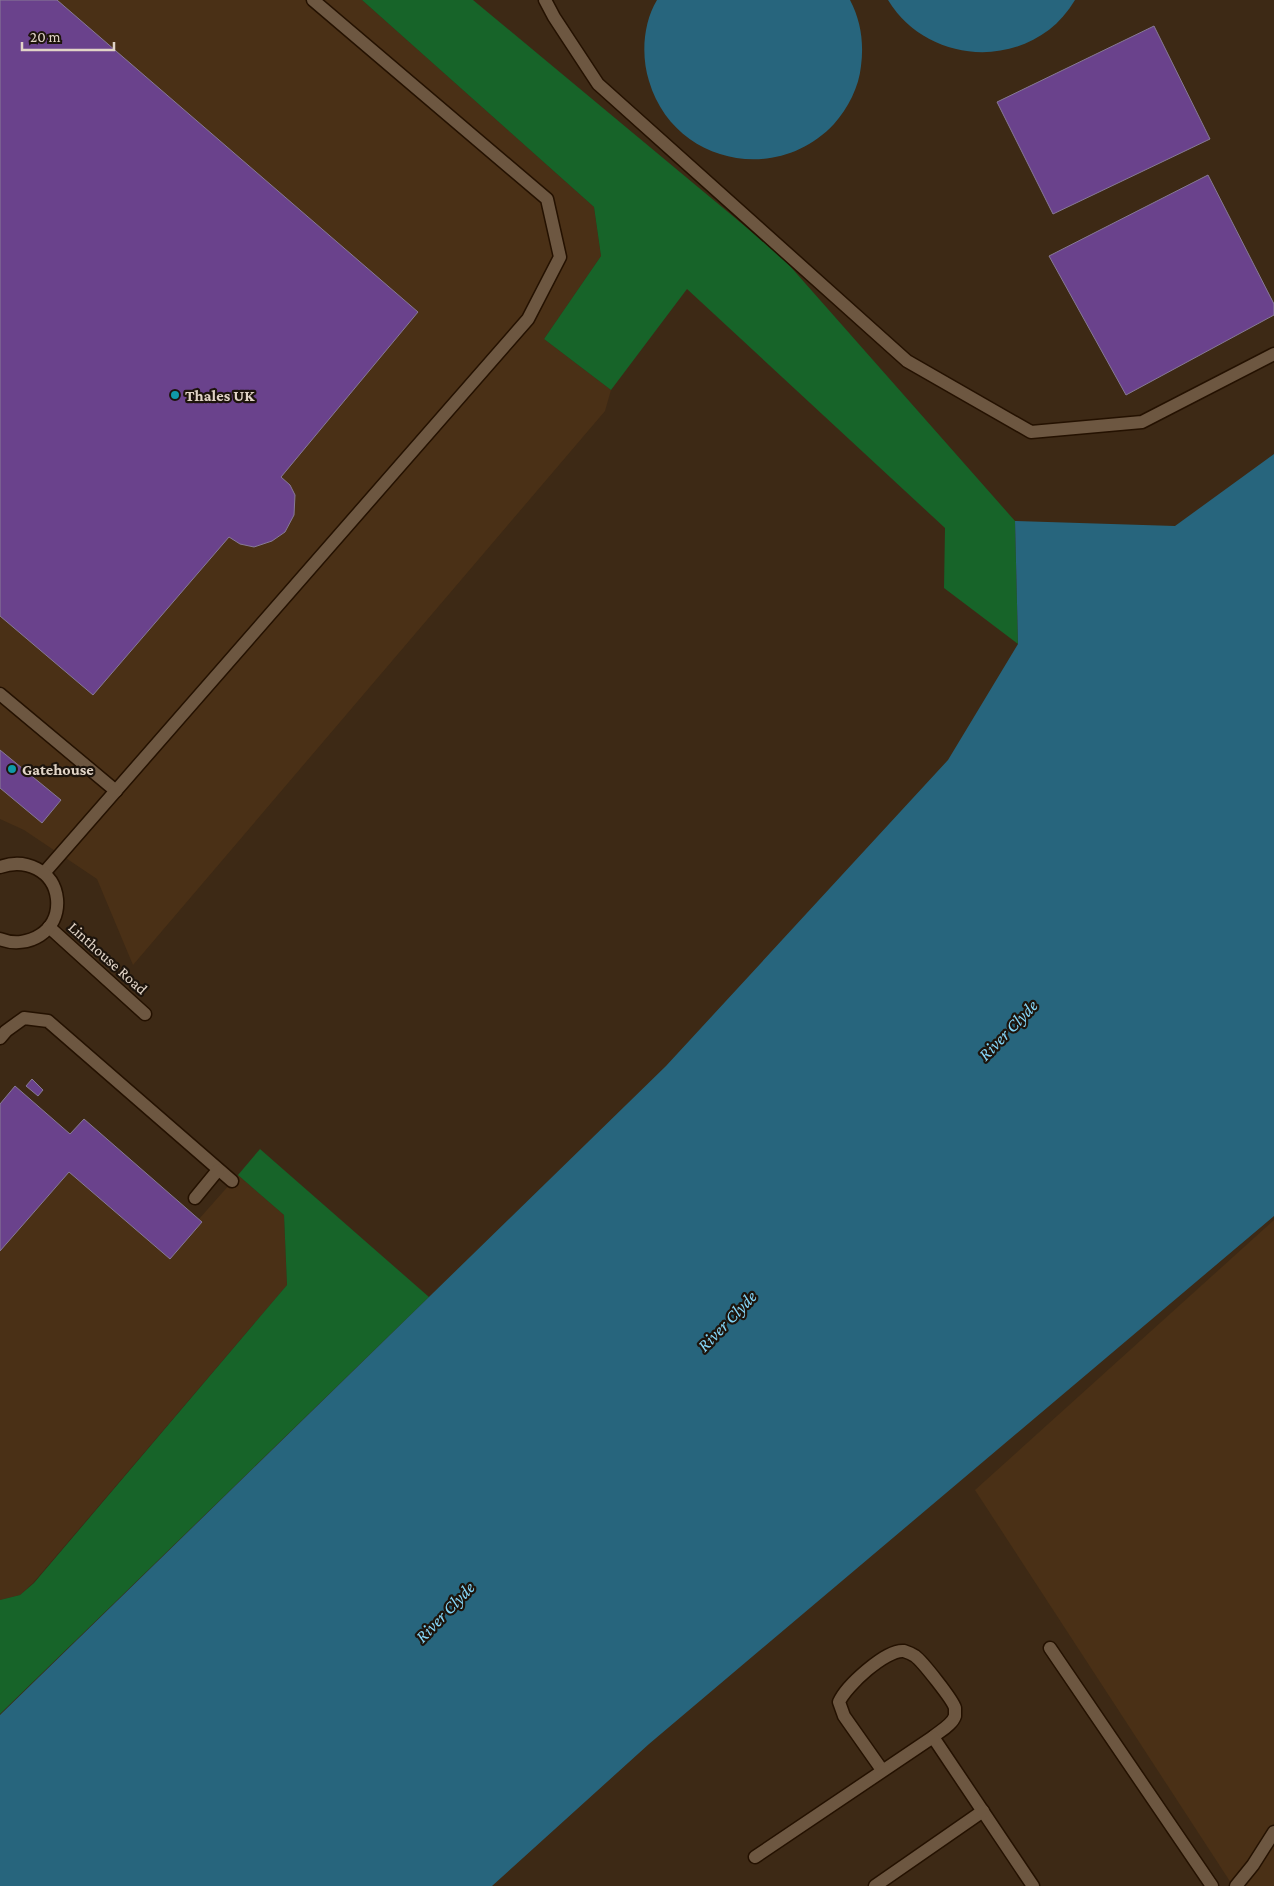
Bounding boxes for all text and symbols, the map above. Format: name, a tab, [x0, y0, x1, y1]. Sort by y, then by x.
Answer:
scale bar	[22, 20, 115, 52]
text: 20 m	[30, 29, 61, 45]
place label: Thales UK	[185, 387, 255, 404]
marker: Thales UK	[169, 389, 181, 401]
place label: Gatehouse	[22, 761, 94, 778]
marker: Gatehouse	[6, 763, 18, 775]
street label: Linthouse Road	[65, 918, 151, 998]
water label: River Clyde	[974, 995, 1042, 1064]
water label: River Clyde	[693, 1286, 761, 1355]
water label: River Clyde	[411, 1577, 479, 1646]

